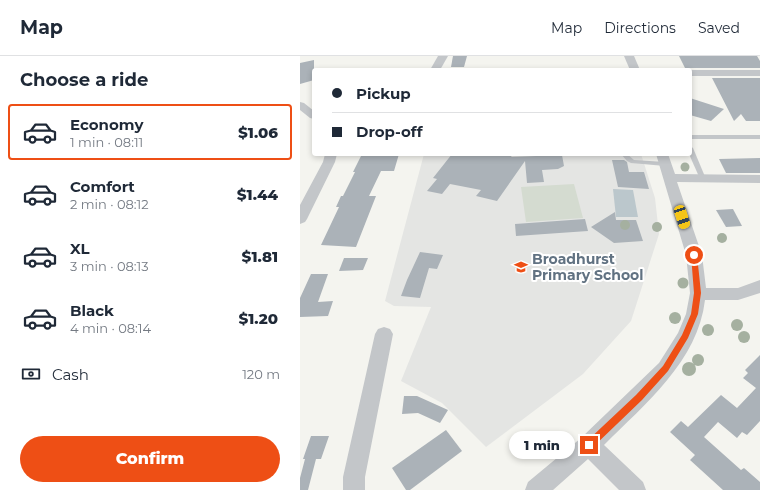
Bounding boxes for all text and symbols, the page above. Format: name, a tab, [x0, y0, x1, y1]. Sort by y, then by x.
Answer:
text: Map	[20, 16, 63, 39]
text: Map	[551, 19, 582, 37]
text: Directions	[604, 19, 676, 37]
text: Saved	[698, 19, 740, 37]
text: Choose a ride	[20, 69, 148, 91]
text: Pickup	[356, 84, 411, 103]
icon: car	[22, 114, 58, 150]
text: Economy	[70, 115, 143, 134]
text: Drop-off	[356, 122, 423, 141]
text: $1.06	[238, 123, 278, 142]
text: 1 min · 08:11	[70, 134, 143, 150]
icon: car	[22, 176, 58, 212]
text: Comfort	[70, 177, 135, 196]
text: $1.44	[237, 185, 278, 204]
text: 2 min · 08:12	[70, 196, 149, 212]
car	[673, 204, 691, 230]
icon: car	[22, 238, 58, 274]
text: XL	[70, 239, 89, 258]
route start	[685, 246, 703, 264]
text: $1.81	[242, 247, 278, 266]
place label: Broadhurst Primary School	[532, 250, 643, 284]
text: 3 min · 08:13	[70, 258, 149, 274]
school or university icon: Broadhurst Primary School	[513, 259, 529, 275]
icon: car	[22, 300, 58, 336]
text: Black	[70, 301, 114, 320]
text: $1.20	[239, 309, 278, 328]
text: 4 min · 08:14	[70, 320, 151, 336]
icon: cash	[20, 363, 42, 385]
text: Cash	[52, 365, 89, 384]
text: 120 m	[242, 366, 280, 382]
callout: 1 min	[509, 431, 575, 459]
button: Confirm	[20, 436, 280, 482]
route end	[580, 436, 598, 454]
text: 1 min	[524, 437, 560, 453]

